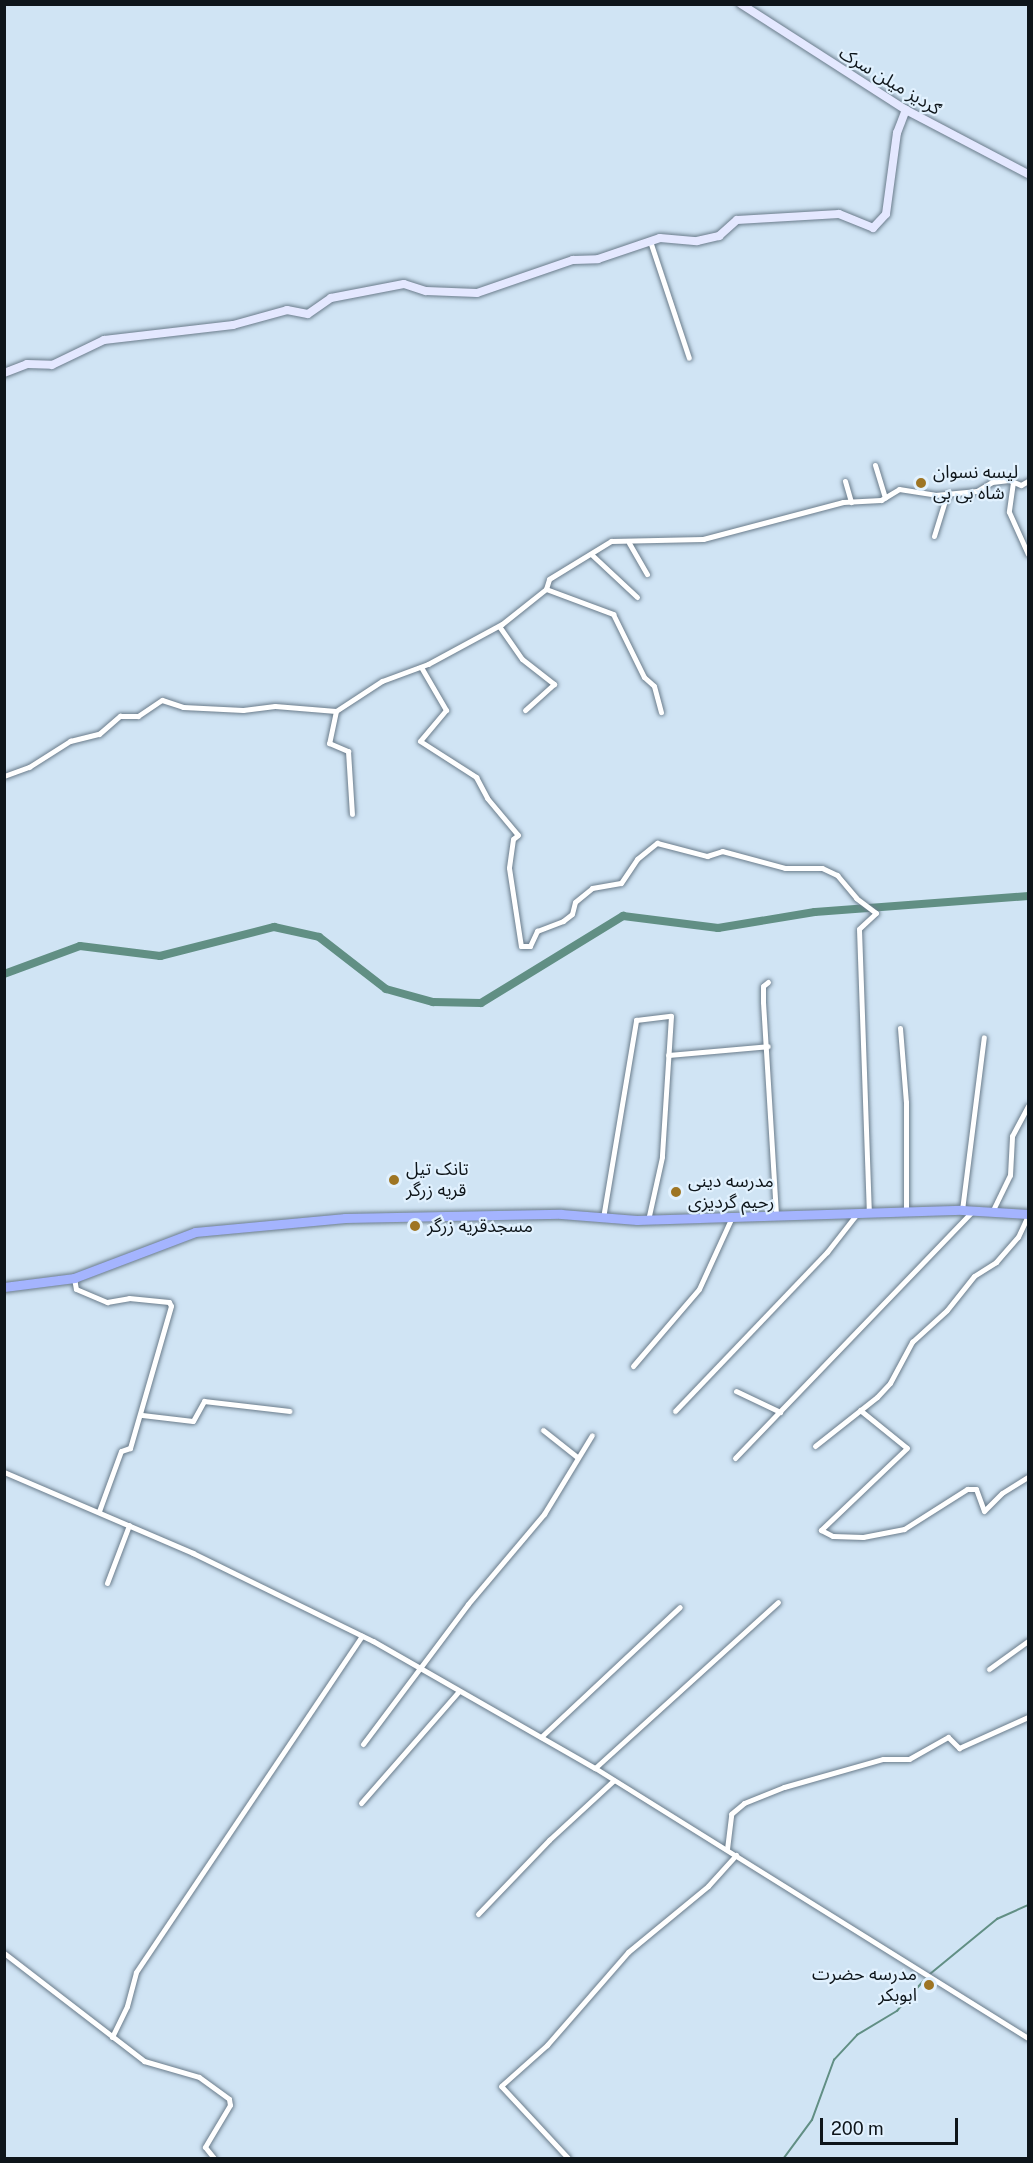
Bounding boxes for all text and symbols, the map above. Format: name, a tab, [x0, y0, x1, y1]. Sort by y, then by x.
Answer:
street label: ګردیز میلن سرک	[835, 42, 945, 120]
place label: لیسه نسوان شاه بی بی	[933, 462, 1018, 504]
marker: لیسه نسوان شاه بی بی	[914, 476, 928, 490]
place label: تانک تیل قریه زرگر	[406, 1159, 469, 1202]
place label: مدرسه دینی رحیم گردیزی	[688, 1171, 774, 1214]
marker: تانک تیل قریه زرگر	[387, 1173, 401, 1187]
marker: مدرسه دینی رحیم گردیزی	[669, 1185, 683, 1199]
place label: مسجدقریه زرگر	[427, 1215, 533, 1237]
marker: مسجدقریه زرگر	[408, 1219, 422, 1233]
place label: مدرسه حضرت ابوبکر	[812, 1964, 917, 2006]
marker: مدرسه حضرت ابوبکر	[922, 1978, 936, 1992]
scale bar	[823, 2106, 961, 2144]
text: 200 m	[831, 2118, 884, 2139]

